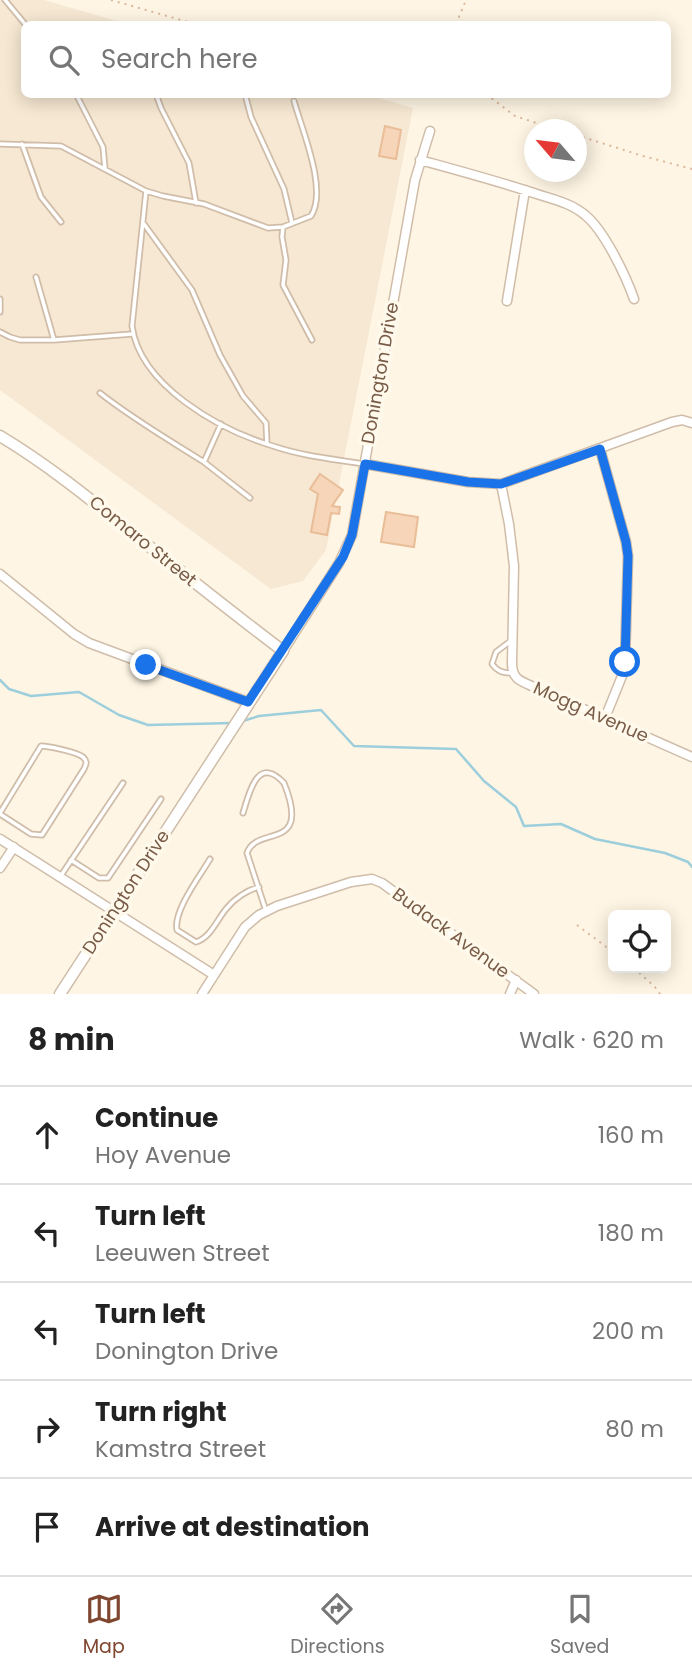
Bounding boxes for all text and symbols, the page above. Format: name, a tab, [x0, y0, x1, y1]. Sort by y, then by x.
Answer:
search box	[21, 21, 671, 98]
icon: search	[45, 41, 83, 79]
text: Search here	[101, 41, 258, 77]
north arrow	[524, 119, 587, 182]
street label: Donington Drive	[355, 300, 404, 446]
street label: Comaro Street	[84, 489, 202, 592]
route start	[609, 646, 640, 677]
route end	[130, 649, 161, 680]
street label: Mogg Avenue	[530, 675, 653, 748]
street label: Donington Drive	[76, 825, 175, 959]
street label: Budack Avenue	[388, 881, 515, 984]
map controls	[608, 910, 671, 973]
button: locate	[608, 910, 671, 973]
text: 8 min	[28, 1018, 115, 1061]
text: Walk · 620 m	[519, 1024, 664, 1056]
text: Continue	[95, 1100, 218, 1136]
icon: ahead	[28, 1116, 66, 1154]
text: 160 m	[598, 1119, 664, 1151]
text: Hoy Avenue	[95, 1139, 231, 1171]
text: Turn left	[95, 1198, 206, 1234]
icon: left	[28, 1214, 66, 1252]
text: 180 m	[598, 1217, 664, 1249]
text: Leeuwen Street	[95, 1237, 270, 1269]
text: Turn left	[95, 1296, 206, 1332]
icon: left	[28, 1312, 66, 1350]
text: 200 m	[592, 1315, 664, 1347]
text: Donington Drive	[95, 1335, 278, 1367]
text: Turn right	[95, 1394, 227, 1430]
icon: right	[28, 1410, 66, 1448]
text: 80 m	[605, 1413, 664, 1445]
text: Kamstra Street	[95, 1433, 266, 1465]
icon: arrive	[28, 1508, 66, 1546]
text: Arrive at destination	[95, 1509, 370, 1545]
tab: Map	[83, 1590, 125, 1661]
tab: Directions	[290, 1590, 385, 1661]
tab: Saved	[550, 1590, 609, 1661]

